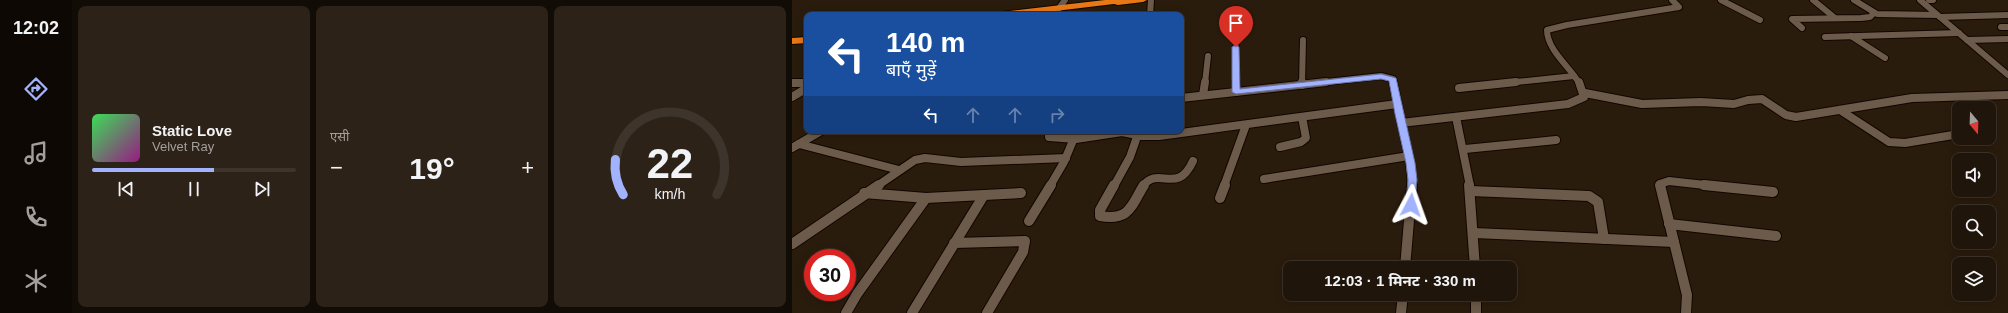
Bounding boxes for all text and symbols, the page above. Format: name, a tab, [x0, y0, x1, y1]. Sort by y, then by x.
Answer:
pin	[1219, 6, 1253, 47]
icon: arrive	[1225, 12, 1247, 34]
text: 12:02	[13, 18, 59, 38]
text: 140 m	[886, 27, 965, 58]
icon: left	[820, 28, 872, 80]
text: बाएँ मुड़ें	[886, 60, 936, 80]
icon: directions	[22, 75, 50, 103]
north arrow	[1952, 101, 1996, 145]
map controls	[1952, 101, 1996, 301]
icon: left	[920, 104, 942, 126]
icon: ahead	[962, 104, 984, 126]
icon: ahead	[1004, 104, 1026, 126]
icon: right	[1046, 104, 1068, 126]
text: Static Love	[152, 122, 232, 139]
text: एसी	[330, 129, 349, 144]
icon: music	[22, 139, 50, 167]
text: Velvet Ray	[152, 139, 214, 154]
text: 22	[647, 139, 693, 186]
text: 19°	[409, 152, 455, 185]
button: sound	[1952, 153, 1996, 197]
text: −	[330, 155, 343, 180]
text: +	[521, 155, 534, 180]
icon: previous	[115, 178, 137, 200]
icon: pause	[183, 178, 205, 200]
icon: next	[251, 178, 273, 200]
position arrow	[1390, 184, 1432, 226]
text: km/h	[655, 185, 686, 201]
icon: phone	[22, 203, 50, 231]
button: search	[1952, 205, 1996, 249]
speed limit sign: 30	[804, 249, 856, 301]
button: layers	[1952, 257, 1996, 301]
icon: climate	[22, 267, 50, 295]
text: 12:03 · 1 मिनट · 330 m	[1324, 272, 1476, 289]

